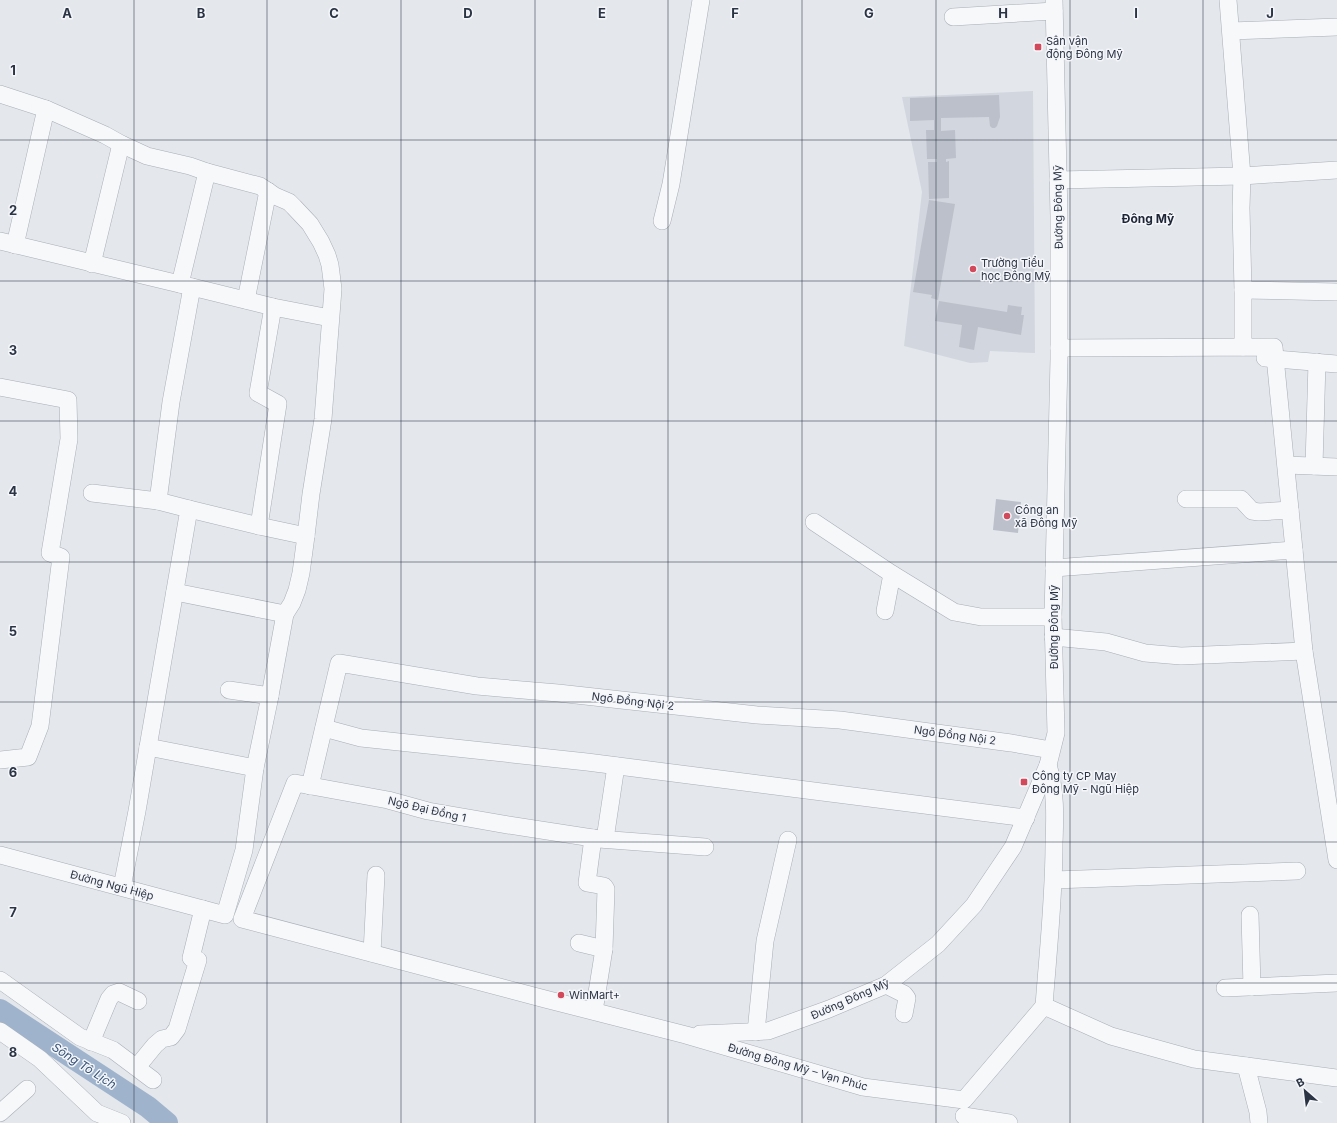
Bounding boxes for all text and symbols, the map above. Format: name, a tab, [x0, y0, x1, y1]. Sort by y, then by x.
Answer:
text: A	[62, 5, 72, 21]
text: B	[197, 5, 206, 21]
text: C	[329, 5, 339, 21]
text: D	[463, 5, 473, 21]
text: E	[598, 5, 606, 21]
text: F	[731, 5, 739, 21]
text: G	[864, 5, 874, 21]
text: H	[998, 5, 1008, 21]
text: I	[1134, 5, 1138, 21]
text: J	[1266, 5, 1274, 21]
place label: Sân vận động Đông Mỹ	[1046, 34, 1123, 61]
marker: Sân vận động Đông Mỹ	[1033, 42, 1043, 52]
text: 1	[10, 62, 16, 78]
street label: Đường Đông Mỹ	[1050, 165, 1066, 249]
text: 2	[9, 202, 17, 218]
district label: Đông Mỹ	[1122, 211, 1175, 226]
place label: Trường Tiểu học Đông Mỹ	[981, 256, 1051, 283]
marker: Trường Tiểu học Đông Mỹ	[968, 264, 978, 274]
text: 3	[9, 342, 17, 358]
text: 4	[9, 483, 18, 499]
place label: Công an xã Đông Mỹ	[1015, 503, 1077, 530]
marker: Công an xã Đông Mỹ	[1002, 511, 1012, 521]
street label: Đường Đông Mỹ	[1047, 585, 1061, 669]
text: 5	[9, 623, 17, 639]
street label: Ngõ Đồng Nội 2	[591, 689, 675, 713]
street label: Ngõ Đồng Nội 2	[913, 722, 997, 748]
text: 6	[9, 764, 17, 780]
place label: Công ty CP May Đông Mỹ - Ngũ Hiệp	[1032, 769, 1139, 796]
marker: Công ty CP May Đông Mỹ - Ngũ Hiệp	[1019, 777, 1029, 787]
street label: Ngõ Đại Đồng 1	[386, 793, 468, 825]
street label: Đường Ngũ Hiệp	[69, 867, 156, 903]
text: 7	[9, 904, 17, 920]
street label: Đường Đông Mỹ	[809, 975, 891, 1023]
place label: WinMart+	[569, 988, 620, 1002]
marker: WinMart+	[556, 990, 566, 1000]
water label: Sông Tô Lịch	[49, 1039, 119, 1092]
street label: Đường Đông Mỹ – Vạn Phúc	[726, 1040, 870, 1094]
text: 8	[9, 1044, 17, 1060]
north arrow	[1285, 1071, 1325, 1111]
text: B	[1294, 1074, 1307, 1090]

